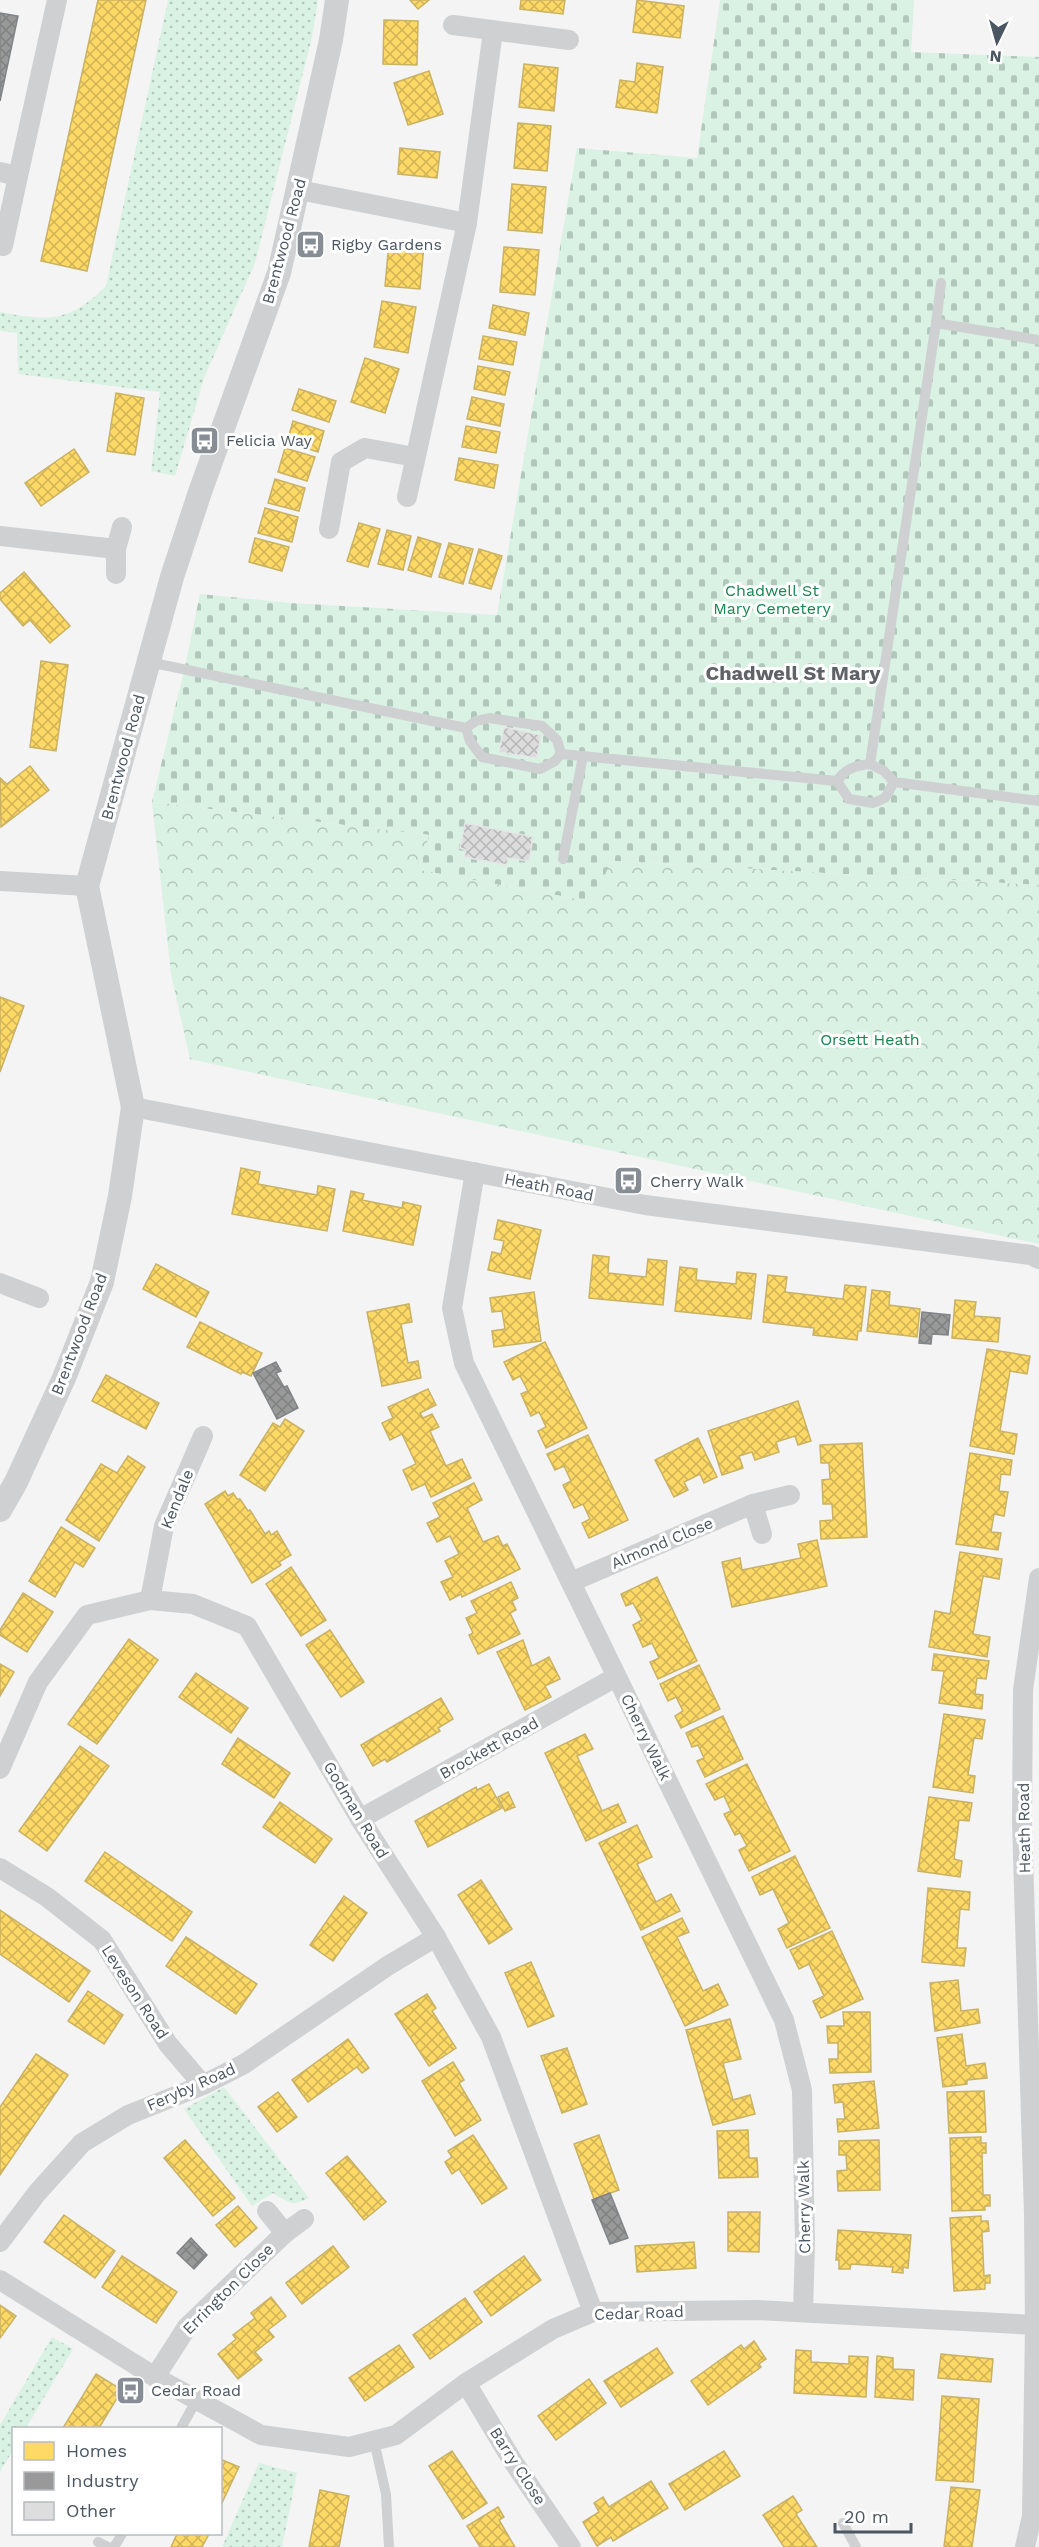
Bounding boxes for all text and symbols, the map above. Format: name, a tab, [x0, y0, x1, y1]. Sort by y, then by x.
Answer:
north arrow	[967, 12, 1027, 72]
text: N	[989, 46, 1002, 66]
street label: Brentwood Road	[258, 176, 310, 306]
bus stop icon: Rigby Gardens	[294, 228, 326, 260]
place label: Rigby Gardens	[331, 235, 442, 254]
bus stop icon: Felicia Way	[189, 424, 221, 456]
place label: Felicia Way	[226, 431, 313, 450]
park label: Chadwell St Mary Cemetery	[713, 581, 832, 618]
district label: Chadwell St Mary	[706, 661, 881, 685]
street label: Brentwood Road	[97, 692, 149, 822]
park label: Orsett Heath	[820, 1030, 920, 1049]
bus stop icon: Cherry Walk	[613, 1165, 645, 1197]
street label: Heath Road	[503, 1169, 595, 1205]
place label: Cherry Walk	[650, 1172, 744, 1191]
street label: Brentwood Road	[47, 1270, 111, 1398]
street label: Kendale	[157, 1467, 197, 1531]
street label: Almond Close	[608, 1513, 716, 1573]
street label: Cherry Walk	[617, 1691, 675, 1783]
street label: Brockett Road	[436, 1713, 542, 1783]
street label: Godman Road	[320, 1758, 392, 1862]
street label: Heath Road	[1014, 1782, 1034, 1874]
street label: Leveson Road	[98, 1941, 172, 2043]
street label: Feryby Road	[144, 2059, 238, 2115]
street label: Cherry Walk	[794, 2160, 814, 2254]
street label: Errington Close	[179, 2240, 277, 2338]
street label: Cedar Road	[594, 2302, 684, 2324]
bus stop icon: Cedar Road	[114, 2374, 146, 2406]
place label: Cedar Road	[151, 2381, 241, 2400]
street label: Barry Close	[486, 2423, 550, 2509]
legend	[12, 2427, 222, 2535]
text: Homes	[66, 2440, 127, 2461]
text: Industry	[66, 2470, 139, 2491]
scale bar	[835, 2496, 912, 2534]
text: Other	[66, 2500, 116, 2521]
text: 20 m	[844, 2506, 889, 2527]

